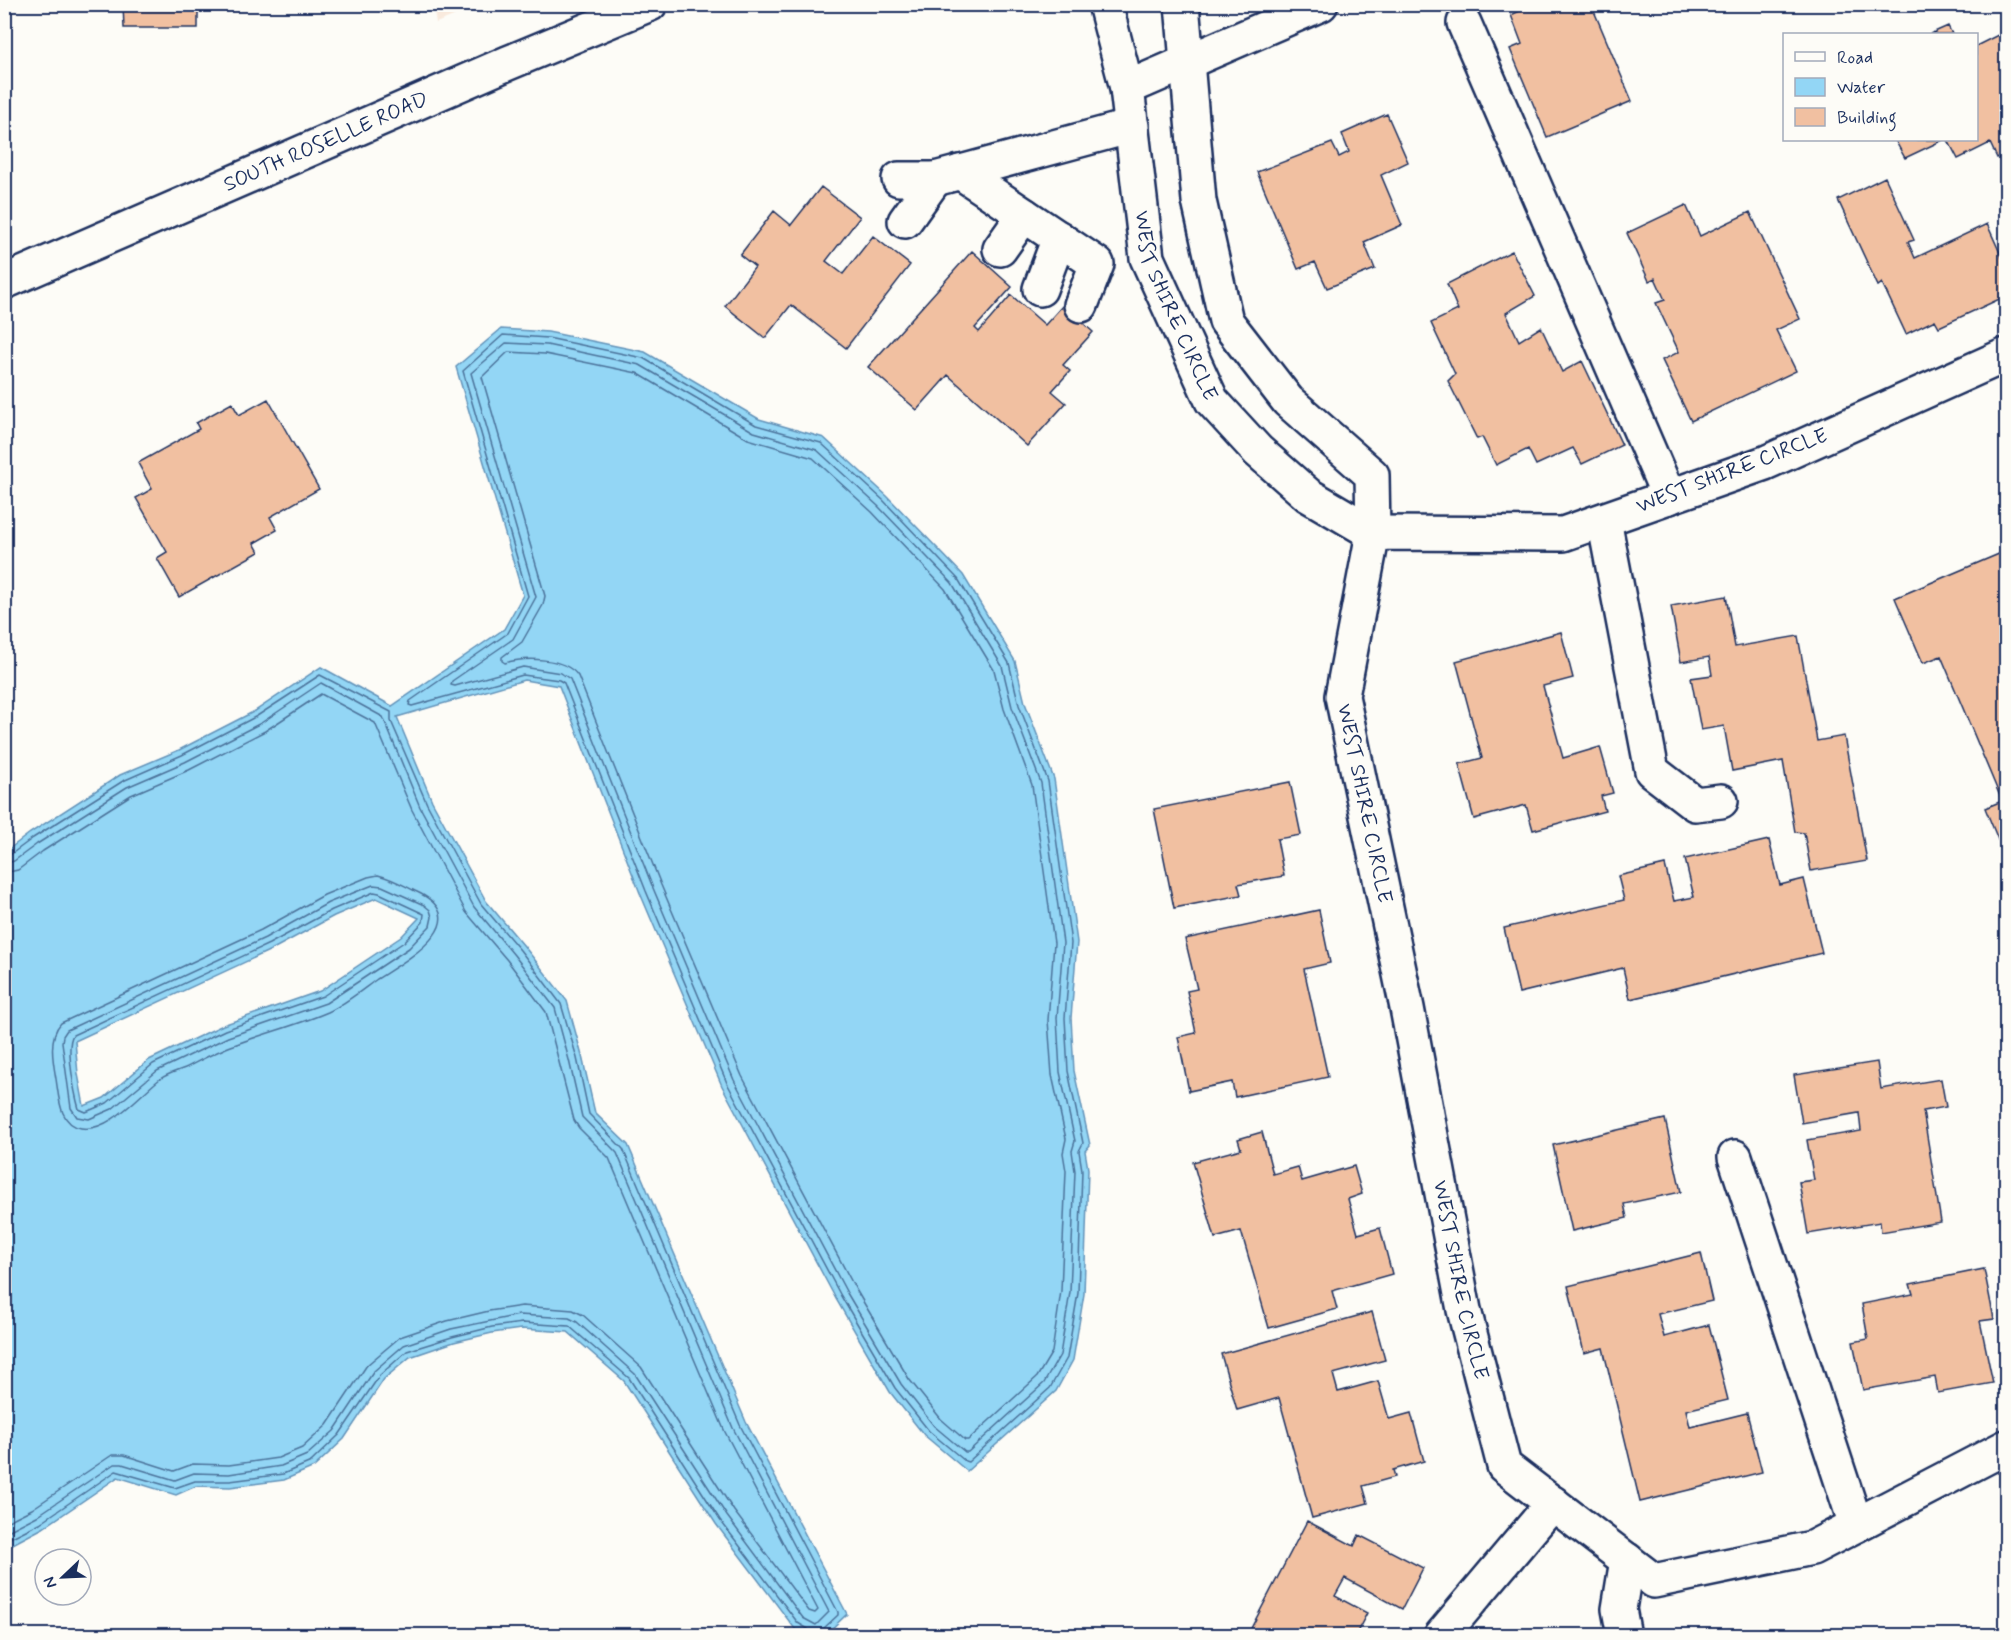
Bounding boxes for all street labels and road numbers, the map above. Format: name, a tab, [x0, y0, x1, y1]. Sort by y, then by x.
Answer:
street label: SOUTH ROSELLE ROAD	[219, 85, 433, 199]
street label: WEST SHIRE CIRCLE	[1128, 209, 1224, 405]
street label: WEST SHIRE CIRCLE	[1632, 422, 1832, 520]
street label: WEST SHIRE CIRCLE	[1330, 701, 1399, 906]
street label: WEST SHIRE CIRCLE	[1426, 1178, 1495, 1383]

